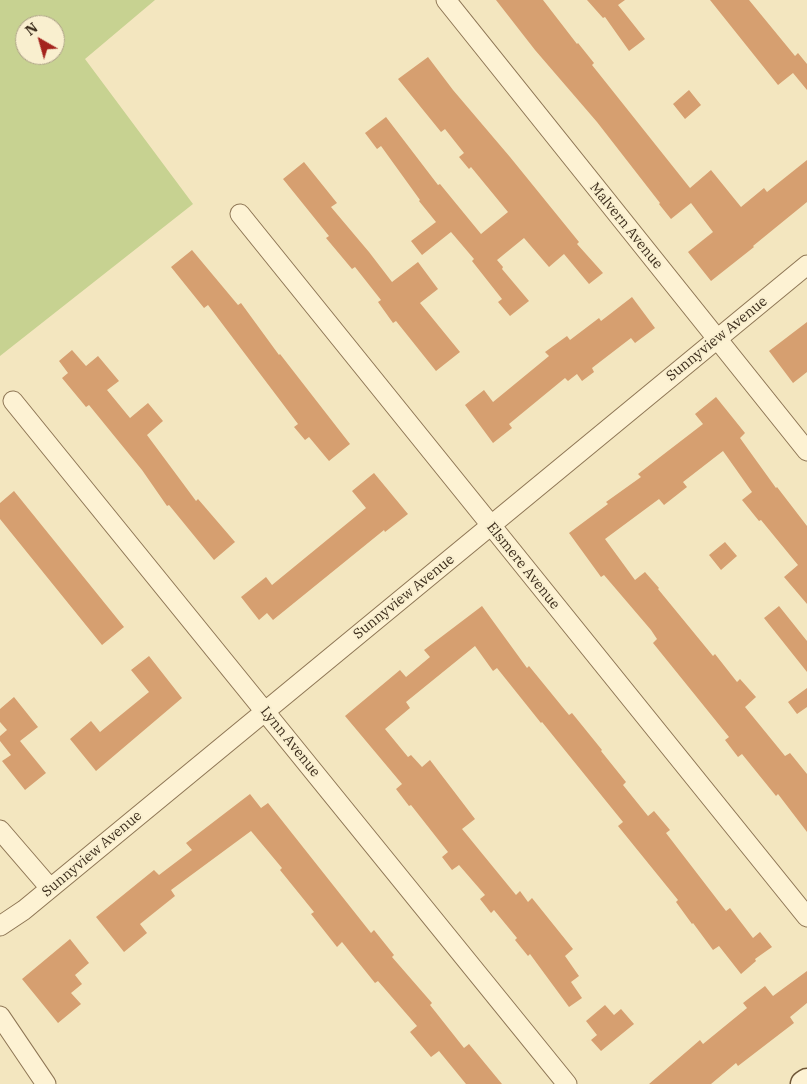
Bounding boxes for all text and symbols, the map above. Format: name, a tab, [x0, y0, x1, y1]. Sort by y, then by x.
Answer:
north arrow	[15, 15, 65, 65]
text: N	[21, 18, 41, 39]
street label: Malvern Avenue	[586, 179, 666, 273]
street label: Sunnyview Avenue	[663, 293, 771, 385]
street label: Elsmere Avenue	[483, 519, 563, 613]
street label: Sunnyview Avenue	[350, 551, 458, 643]
street label: Lynn Avenue	[256, 703, 324, 781]
street label: Sunnyview Avenue	[39, 807, 145, 901]

